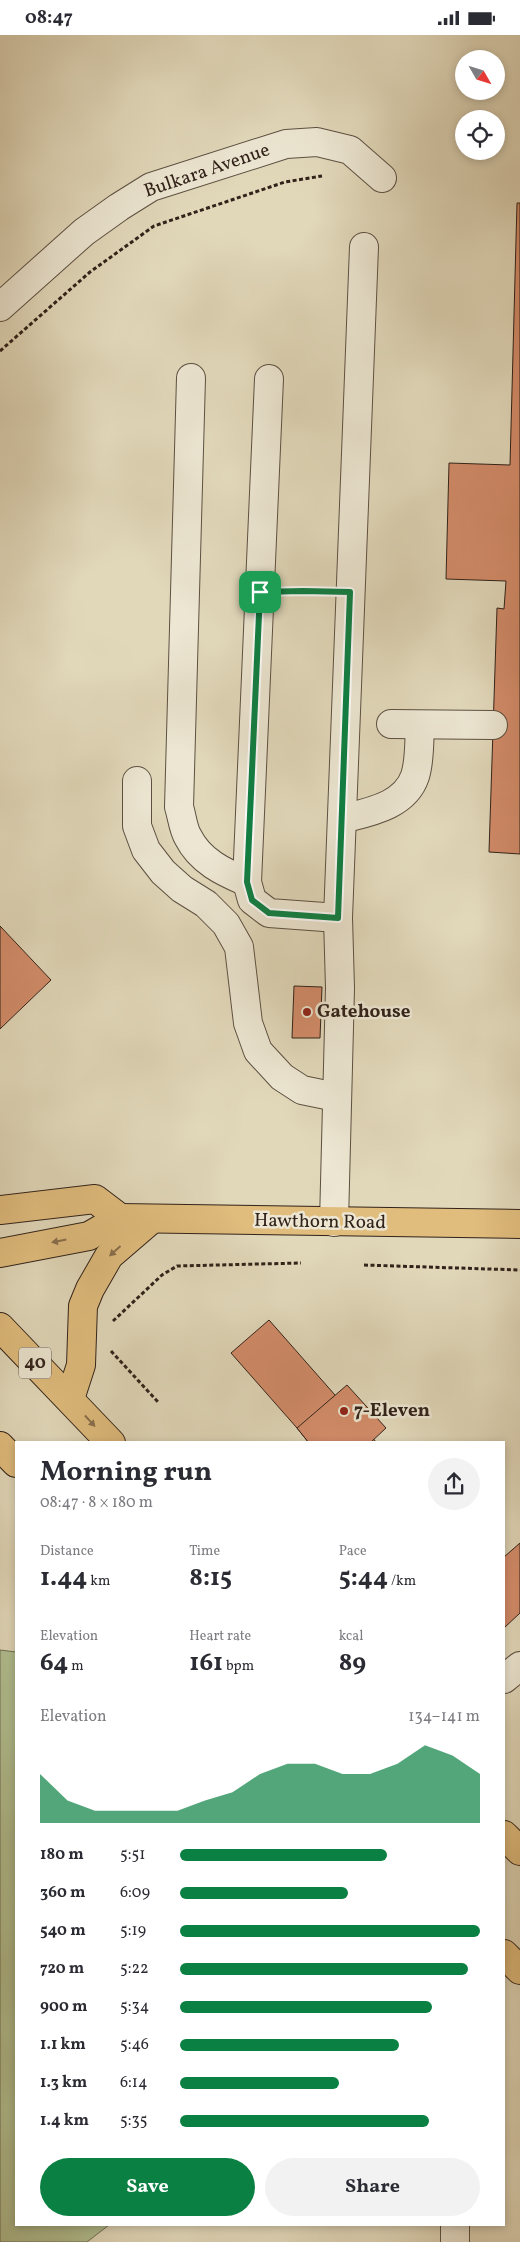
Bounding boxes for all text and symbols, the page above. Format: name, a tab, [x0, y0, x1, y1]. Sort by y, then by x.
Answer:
text: 08:47	[25, 5, 73, 31]
north arrow	[455, 50, 505, 100]
map controls	[455, 50, 505, 160]
button: locate	[455, 110, 505, 160]
street label: Bulkara Avenue	[141, 137, 273, 205]
pin	[239, 571, 281, 613]
icon: arrive	[246, 578, 274, 606]
place label: Gatehouse	[317, 999, 411, 1025]
marker: Gatehouse	[301, 1006, 313, 1018]
street label: Hawthorn Road	[254, 1208, 386, 1236]
one-way arrow	[51, 1238, 67, 1246]
one-way arrow	[109, 1246, 122, 1257]
road number: 40	[19, 1347, 51, 1379]
place label: 7-Eleven	[354, 1398, 430, 1424]
marker: 7-Eleven	[338, 1405, 350, 1417]
one-way arrow	[84, 1414, 96, 1426]
text: Morning run	[40, 1453, 212, 1492]
button: share	[428, 1458, 480, 1510]
text: 08:47 · 8 × 180 m	[40, 1492, 153, 1514]
text: Distance	[40, 1542, 94, 1561]
text: Time	[189, 1542, 220, 1561]
text: Pace	[339, 1542, 367, 1561]
text: 1.44	[40, 1561, 87, 1596]
text: 8:15	[189, 1561, 232, 1596]
text: 5:44	[339, 1561, 388, 1596]
text: km	[87, 1572, 110, 1591]
text: /km	[388, 1572, 416, 1591]
text: Elevation	[40, 1627, 98, 1646]
text: Heart rate	[189, 1627, 251, 1646]
text: kcal	[339, 1627, 364, 1646]
text: 64	[40, 1646, 69, 1681]
text: 161	[189, 1646, 223, 1681]
text: 89	[339, 1646, 366, 1681]
text: m	[69, 1657, 84, 1676]
text: bpm	[223, 1657, 254, 1676]
text: Elevation	[40, 1706, 107, 1728]
text: 134–141 m	[408, 1706, 480, 1728]
text: 180 m	[40, 1844, 84, 1866]
text: 5:51	[120, 1844, 145, 1866]
text: 360 m	[40, 1882, 85, 1904]
text: 6:09	[120, 1882, 150, 1904]
text: 540 m	[40, 1920, 86, 1942]
text: 5:19	[120, 1920, 146, 1942]
text: 720 m	[40, 1958, 84, 1980]
text: 5:22	[120, 1958, 149, 1980]
text: 900 m	[40, 1996, 88, 2018]
text: 5:34	[120, 1996, 149, 2018]
text: 1.1 km	[40, 2034, 86, 2056]
text: 5:46	[120, 2034, 149, 2056]
text: 1.3 km	[40, 2072, 87, 2094]
text: 6:14	[120, 2072, 148, 2094]
text: 1.4 km	[40, 2110, 89, 2132]
text: 5:35	[120, 2110, 147, 2132]
button: Save	[40, 2158, 255, 2216]
button: Share	[265, 2158, 480, 2216]

